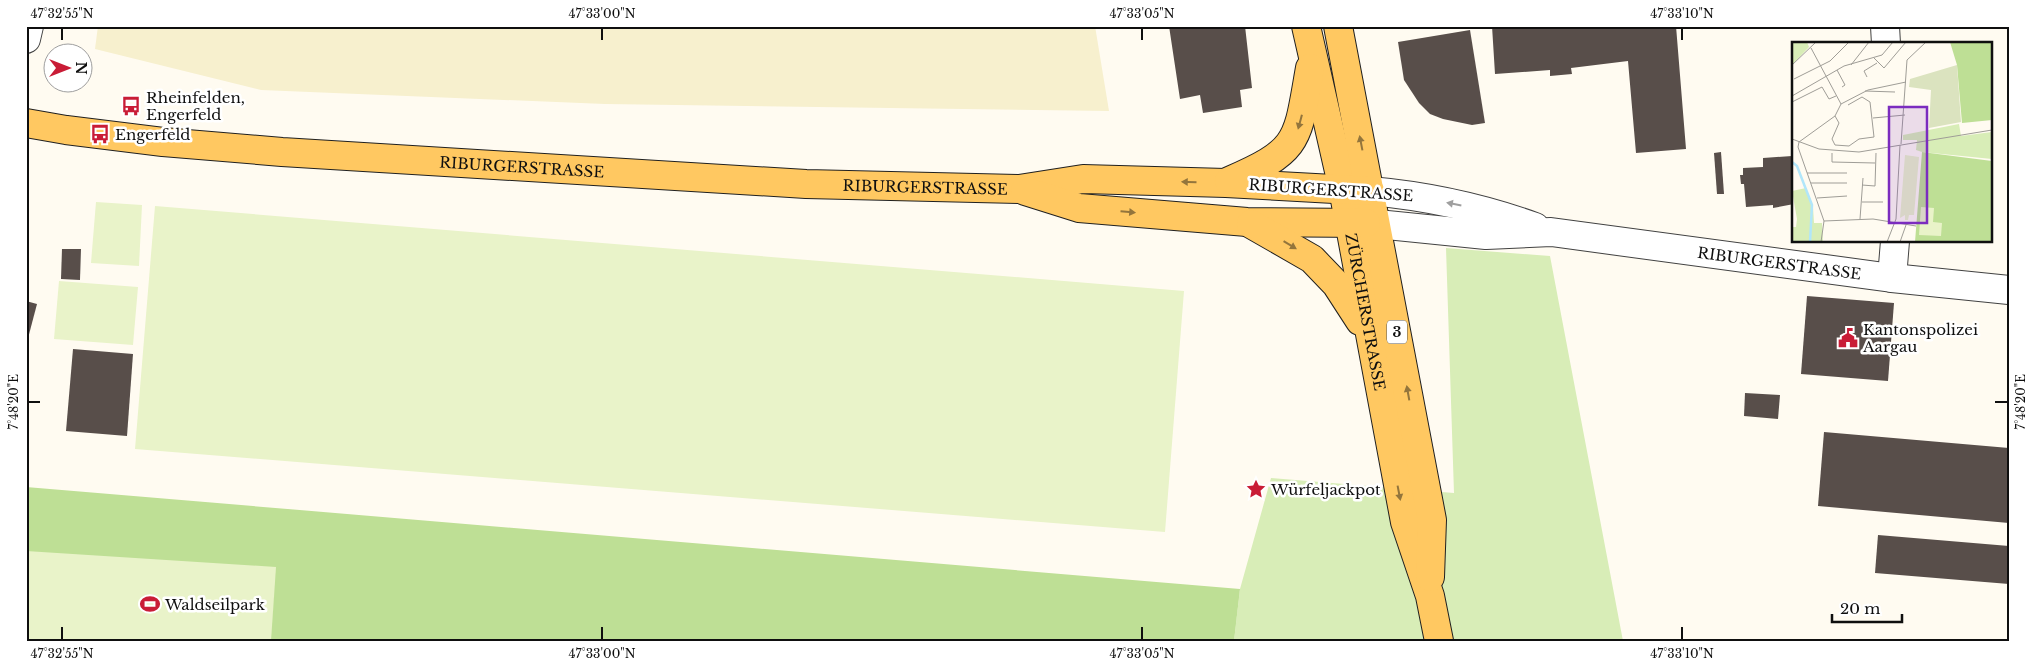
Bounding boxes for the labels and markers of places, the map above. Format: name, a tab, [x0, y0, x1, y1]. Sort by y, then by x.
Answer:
place label: Rheinfelden, Engerfeld	[146, 88, 245, 124]
bus stop icon: Rheinfelden, Engerfeld	[120, 95, 142, 117]
bus stop icon: Engerfeld	[89, 123, 111, 145]
place label: Engerfeld	[115, 125, 191, 144]
place label: Kantonspolizei Aargau	[1862, 320, 1978, 356]
public building icon: Kantonspolizei Aargau	[1837, 327, 1859, 349]
place icon: Würfeljackpot	[1245, 478, 1267, 500]
place label: Würfeljackpot	[1270, 480, 1381, 499]
sports icon: Waldseilpark	[139, 593, 161, 615]
place label: Waldseilpark	[164, 595, 266, 614]

